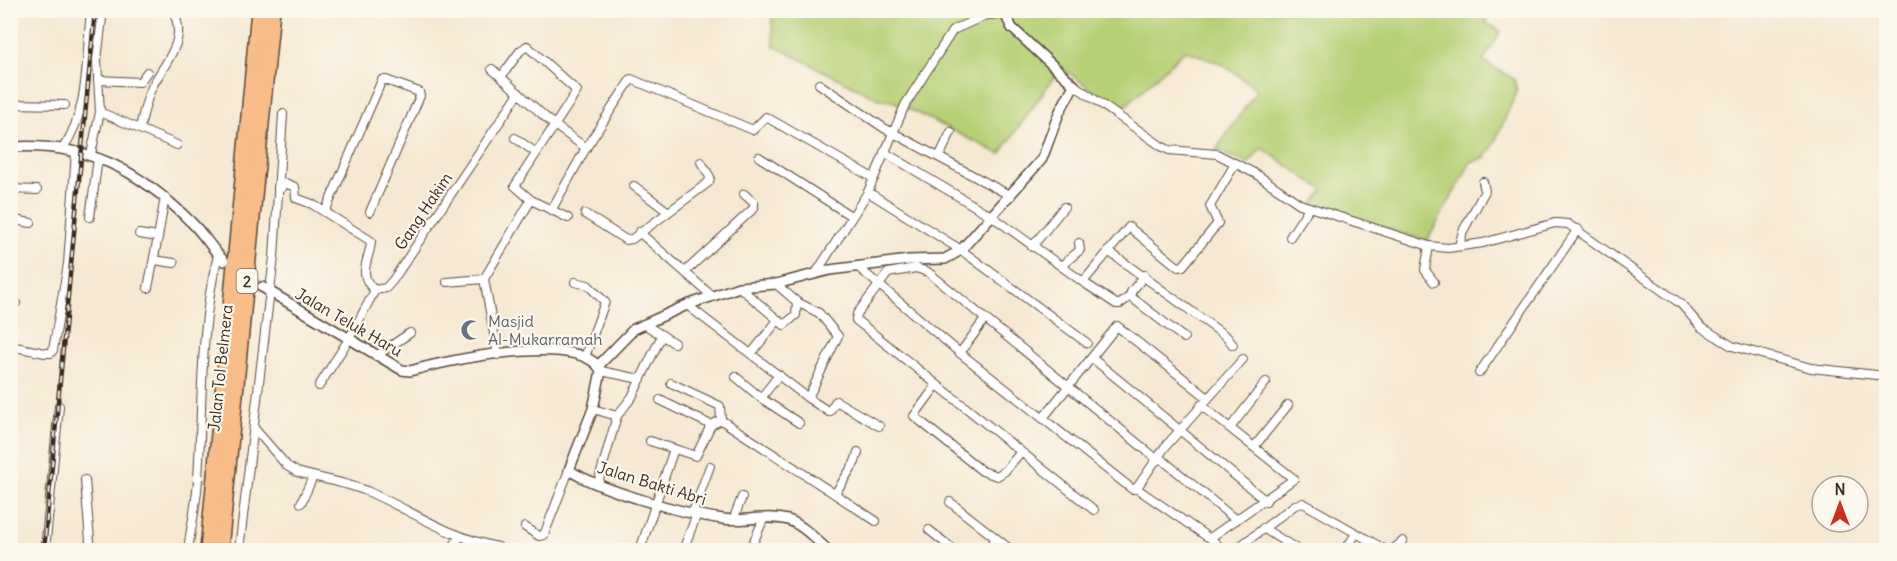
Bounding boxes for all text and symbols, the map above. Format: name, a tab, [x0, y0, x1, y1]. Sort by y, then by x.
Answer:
street label: Gang Hakim	[390, 168, 456, 254]
road number: 2	[236, 269, 258, 293]
street label: Jalan Teluk Haru	[292, 283, 406, 361]
street label: Jalan Tol Belmera	[203, 304, 237, 432]
place label: Masjid Al-Mukarramah	[488, 311, 603, 349]
mosque icon: Masjid Al-Mukarramah	[459, 318, 483, 342]
street label: Jalan Bakti Abri	[595, 457, 709, 509]
north arrow	[1810, 474, 1870, 534]
text: N	[1834, 479, 1846, 499]

